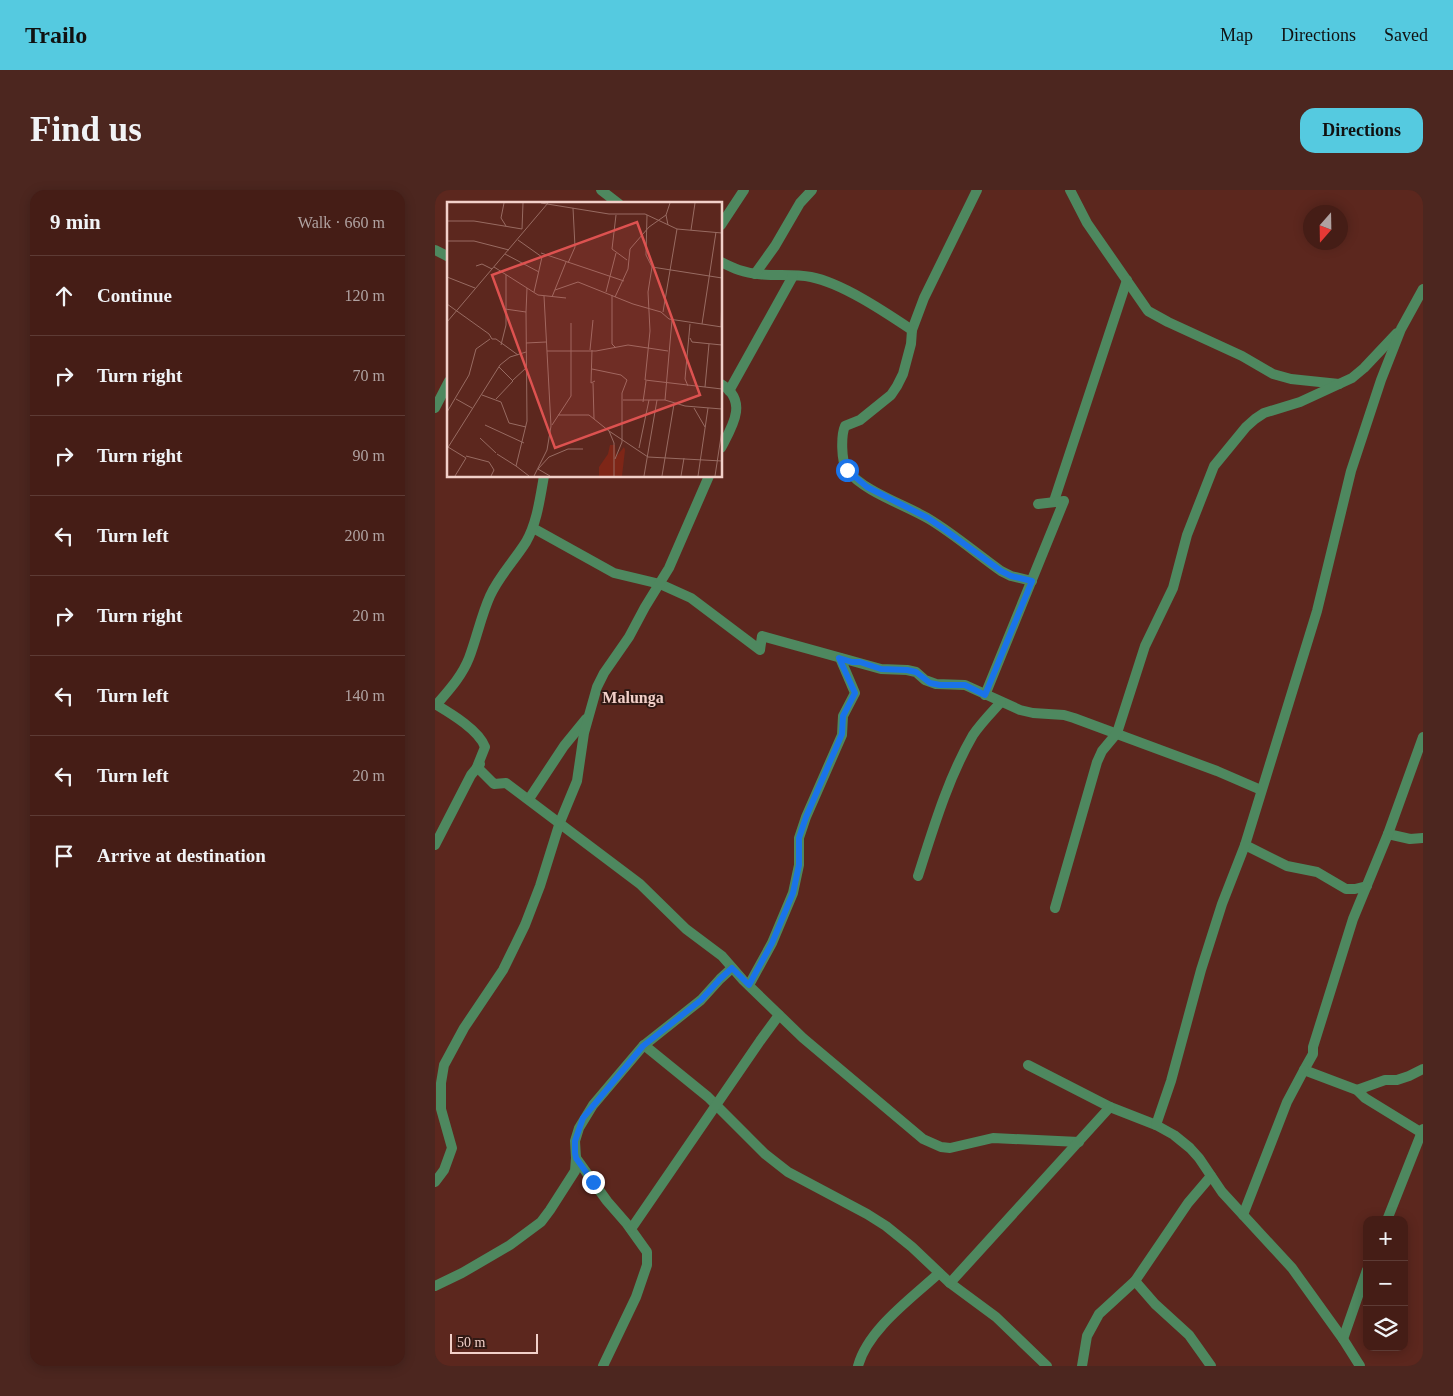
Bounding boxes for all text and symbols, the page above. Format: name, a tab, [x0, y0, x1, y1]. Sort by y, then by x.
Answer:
text: Trailo	[25, 22, 87, 48]
text: Map	[1220, 25, 1253, 45]
text: Directions	[1281, 25, 1356, 45]
text: Saved	[1384, 25, 1428, 45]
button: Directions	[1300, 108, 1423, 153]
text: Find us	[30, 110, 142, 149]
inset map	[447, 202, 723, 478]
north arrow	[1303, 205, 1348, 250]
text: 9 min	[50, 210, 101, 234]
text: Walk · 660 m	[298, 214, 385, 231]
icon: ahead	[50, 282, 78, 310]
text: Continue	[97, 285, 172, 306]
text: 120 m	[345, 287, 385, 304]
icon: right	[50, 362, 78, 390]
text: Turn right	[97, 365, 182, 386]
text: 70 m	[353, 367, 385, 384]
icon: right	[50, 442, 78, 470]
text: Turn right	[97, 445, 182, 466]
text: 90 m	[353, 447, 385, 464]
route start	[836, 459, 859, 482]
icon: left	[50, 522, 78, 550]
text: Turn left	[97, 525, 169, 546]
text: 200 m	[345, 527, 385, 544]
icon: right	[50, 602, 78, 630]
text: Turn right	[97, 605, 182, 626]
text: 20 m	[353, 607, 385, 624]
icon: left	[50, 682, 78, 710]
text: Turn left	[97, 685, 169, 706]
text: 140 m	[345, 687, 385, 704]
district label: Malunga	[602, 689, 664, 707]
icon: left	[50, 762, 78, 790]
text: Turn left	[97, 765, 169, 786]
text: 20 m	[353, 767, 385, 784]
icon: arrive	[50, 842, 78, 870]
text: Arrive at destination	[97, 845, 266, 866]
route end	[582, 1171, 605, 1194]
map controls	[1363, 1216, 1408, 1351]
button: +	[1363, 1216, 1408, 1261]
button: −	[1363, 1261, 1408, 1306]
button: layers	[1363, 1306, 1408, 1351]
scale bar	[450, 1331, 537, 1354]
text: 50 m	[457, 1335, 485, 1350]

